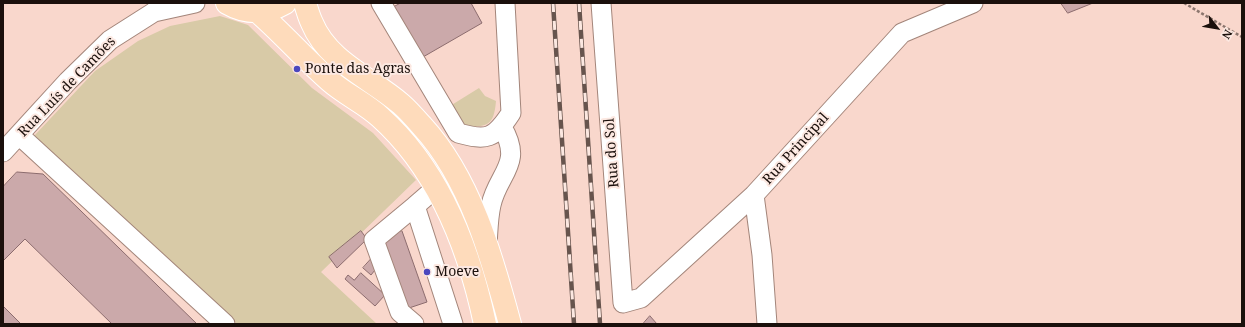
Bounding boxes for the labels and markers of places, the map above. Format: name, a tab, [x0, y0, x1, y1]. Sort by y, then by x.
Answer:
place label: Ponte das Agras	[305, 61, 411, 77]
marker: Ponte das Agras	[292, 64, 302, 74]
place label: Moeve	[435, 264, 479, 280]
marker: Moeve	[422, 267, 432, 277]

